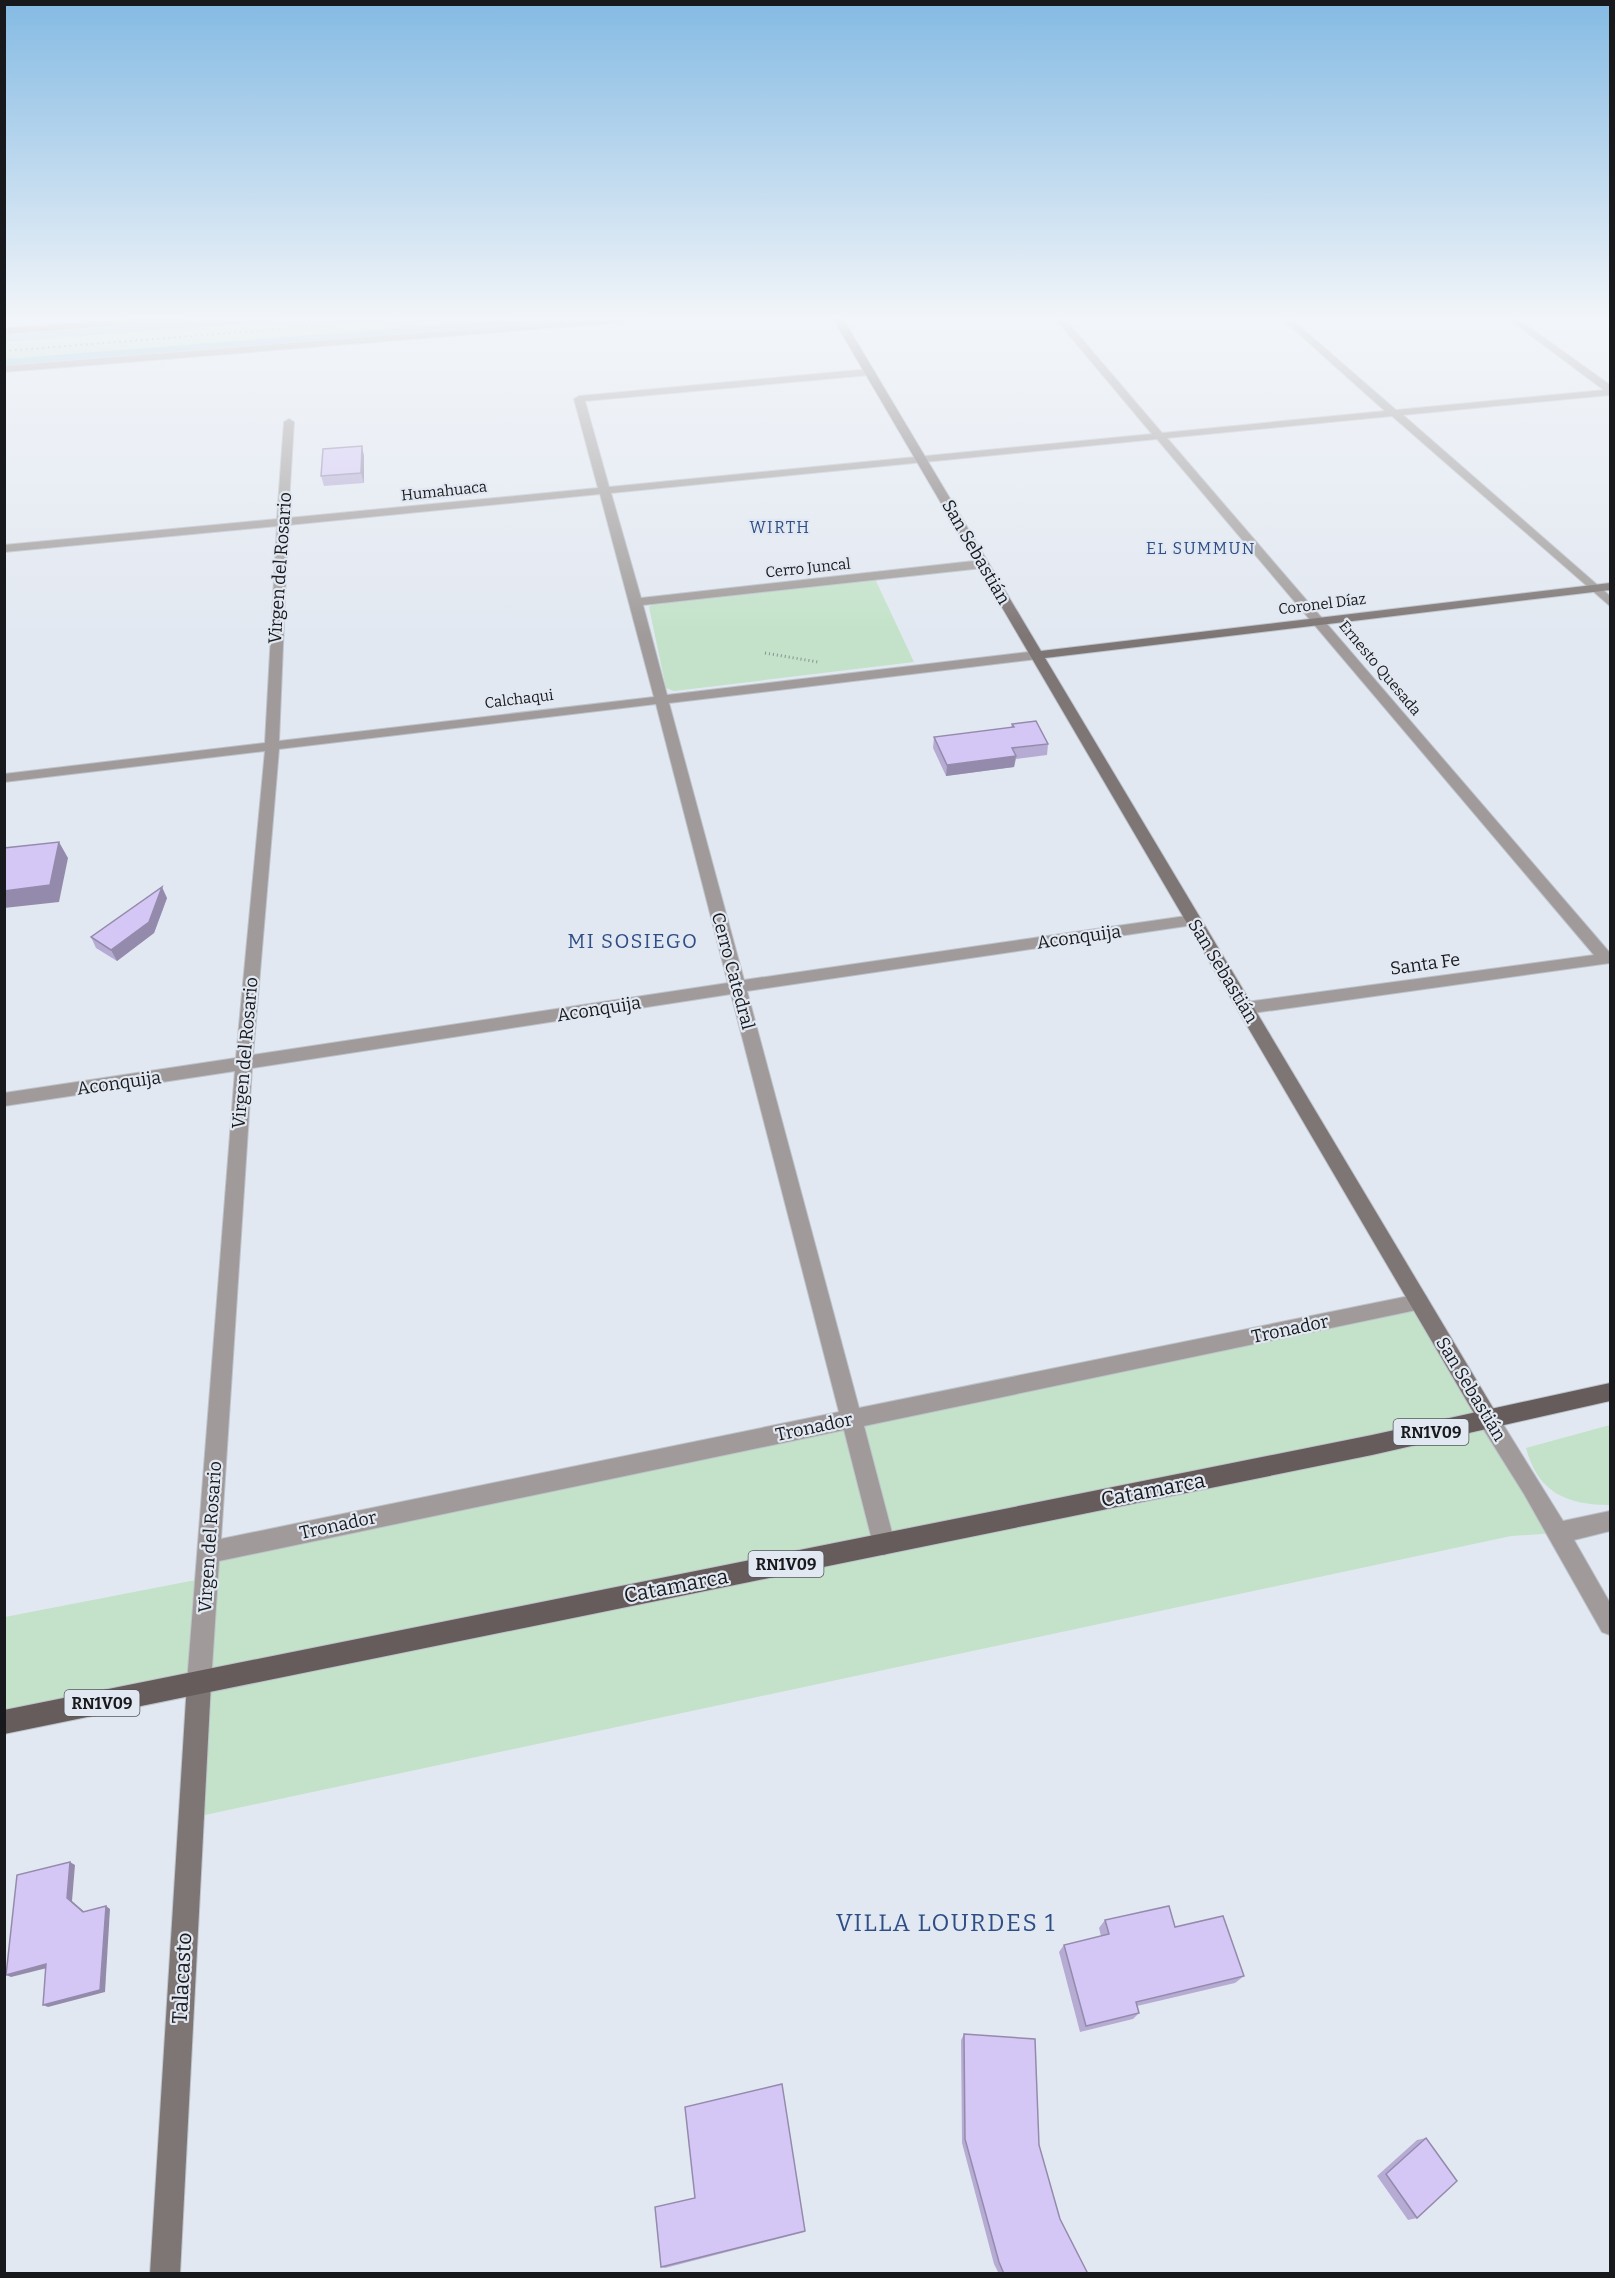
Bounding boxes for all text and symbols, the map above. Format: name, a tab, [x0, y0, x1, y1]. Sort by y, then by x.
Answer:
street label: Humahuaca	[400, 478, 488, 504]
street label: Virgen del Rosario	[264, 491, 296, 645]
street label: San Sebastián	[937, 496, 1015, 609]
district label: WIRTH	[750, 518, 810, 537]
district label: EL SUMMUN	[1146, 539, 1256, 558]
street label: Cerro Juncal	[765, 555, 851, 581]
street label: Coronel Díaz	[1277, 590, 1367, 618]
street label: Ernesto Quesada	[1335, 617, 1425, 719]
street label: Calchaqui	[484, 686, 555, 712]
street label: Cerro Catedral	[707, 910, 759, 1032]
street label: San Sebastián	[1183, 915, 1263, 1027]
street label: Aconquija	[1035, 920, 1123, 954]
district label: MI SOSIEGO	[568, 929, 698, 953]
street label: Santa Fe	[1389, 948, 1461, 980]
street label: Virgen del Rosario	[227, 976, 263, 1130]
street label: Aconquija	[555, 991, 643, 1026]
street label: Aconquija	[75, 1066, 163, 1100]
street label: Tronador	[1249, 1310, 1331, 1348]
street label: San Sebastián	[1431, 1333, 1511, 1445]
street label: Tronador	[773, 1408, 855, 1446]
road number: RN1V09	[1394, 1419, 1468, 1445]
street label: Virgen del Rosario	[194, 1460, 226, 1614]
street label: Catamarca	[1099, 1467, 1208, 1513]
street label: Tronador	[297, 1506, 379, 1544]
road number: RN1V09	[748, 1551, 824, 1577]
street label: Catamarca	[622, 1563, 731, 1609]
road number: RN1V09	[64, 1690, 140, 1716]
district label: VILLA LOURDES 1	[836, 1909, 1056, 1937]
street label: Talacasto	[167, 1932, 197, 2024]

